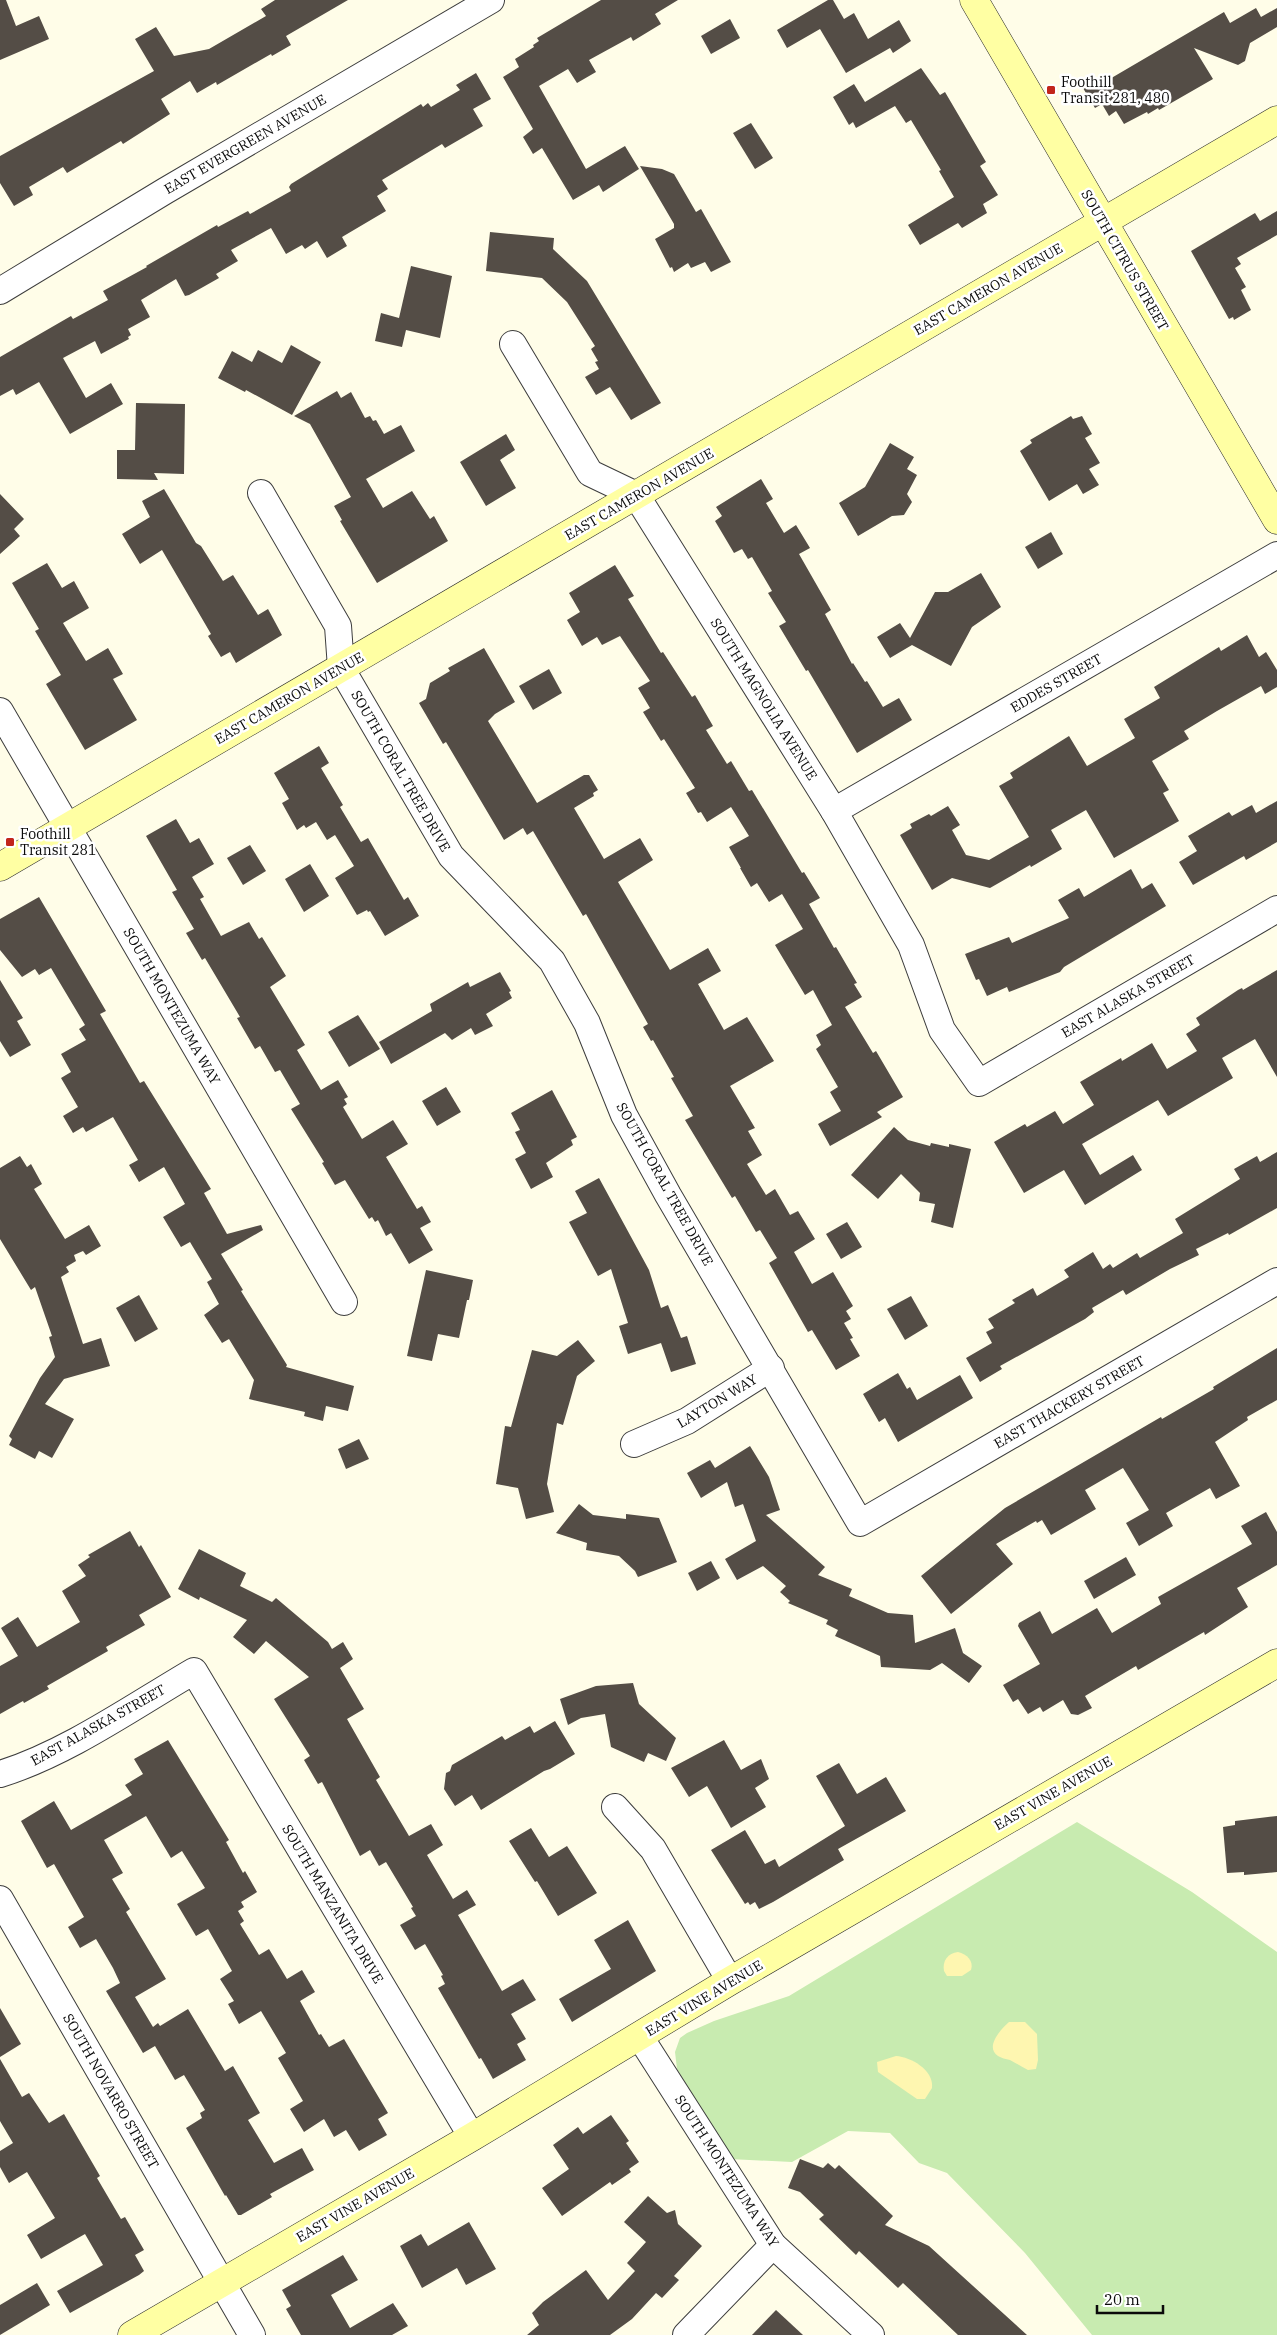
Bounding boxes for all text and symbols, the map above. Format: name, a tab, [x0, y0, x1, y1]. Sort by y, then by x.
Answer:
place label: Foothill Transit 281, 480	[1061, 73, 1170, 107]
marker: Foothill Transit 281, 480	[1045, 84, 1057, 96]
street label: EAST EVERGREEN AVENUE	[161, 90, 329, 198]
street label: SOUTH CITRUS STREET	[1077, 186, 1173, 334]
street label: EAST CAMERON AVENUE	[910, 239, 1066, 339]
street label: EAST CAMERON AVENUE	[561, 444, 717, 544]
street label: SOUTH MAGNOLIA AVENUE	[707, 615, 821, 783]
street label: EAST CAMERON AVENUE	[211, 648, 367, 748]
street label: EDDES STREET	[1007, 649, 1105, 717]
street label: SOUTH CORAL TREE DRIVE	[347, 687, 455, 855]
place label: Foothill Transit 281	[20, 825, 96, 859]
marker: Foothill Transit 281	[4, 836, 16, 848]
street label: SOUTH MONTEZUMA WAY	[120, 924, 224, 1088]
street label: EAST ALASKA STREET	[1058, 950, 1198, 1042]
street label: SOUTH CORAL TREE DRIVE	[613, 1099, 717, 1269]
street label: EAST THACKERY STREET	[990, 1351, 1148, 1453]
street label: LAYTON WAY	[674, 1370, 760, 1432]
street label: EAST ALASKA STREET	[27, 1680, 169, 1770]
street label: EAST VINE AVENUE	[991, 1752, 1115, 1834]
street label: SOUTH MANZANITA DRIVE	[278, 1821, 388, 1987]
street label: EAST VINE AVENUE	[642, 1956, 766, 2040]
street label: SOUTH NOVARRO STREET	[59, 2010, 163, 2172]
street label: SOUTH MONTEZUMA WAY	[671, 2091, 783, 2251]
street label: EAST VINE AVENUE	[293, 2164, 417, 2246]
scale bar	[1097, 2282, 1163, 2314]
text: 20 m	[1104, 2290, 1140, 2309]

